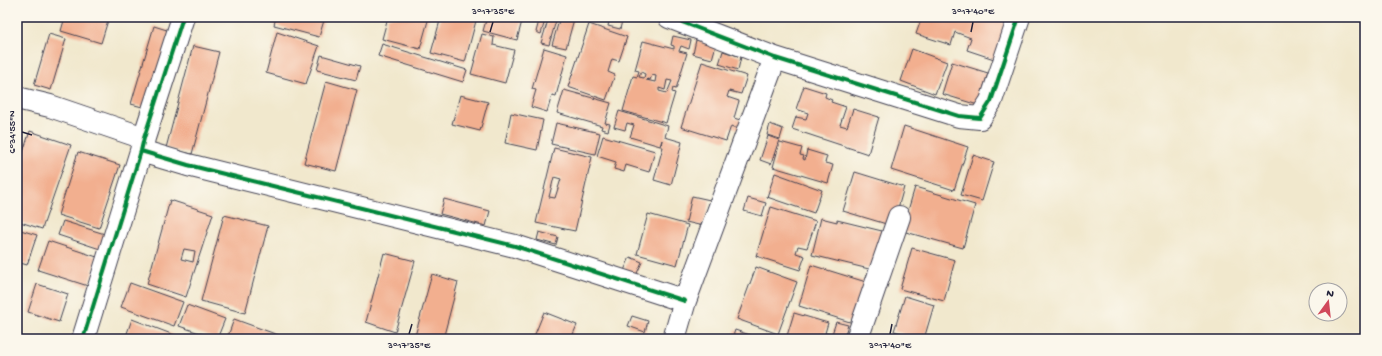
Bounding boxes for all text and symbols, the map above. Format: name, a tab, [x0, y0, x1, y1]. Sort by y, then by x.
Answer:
text: 3°17'35"E	[471, 6, 515, 18]
text: 3°17'40"E	[951, 6, 995, 18]
text: 6°34'55"N	[7, 110, 19, 154]
north arrow	[1308, 282, 1348, 322]
text: N	[1325, 288, 1335, 301]
text: 3°17'35"E	[387, 340, 431, 352]
text: 3°17'40"E	[868, 340, 912, 352]

